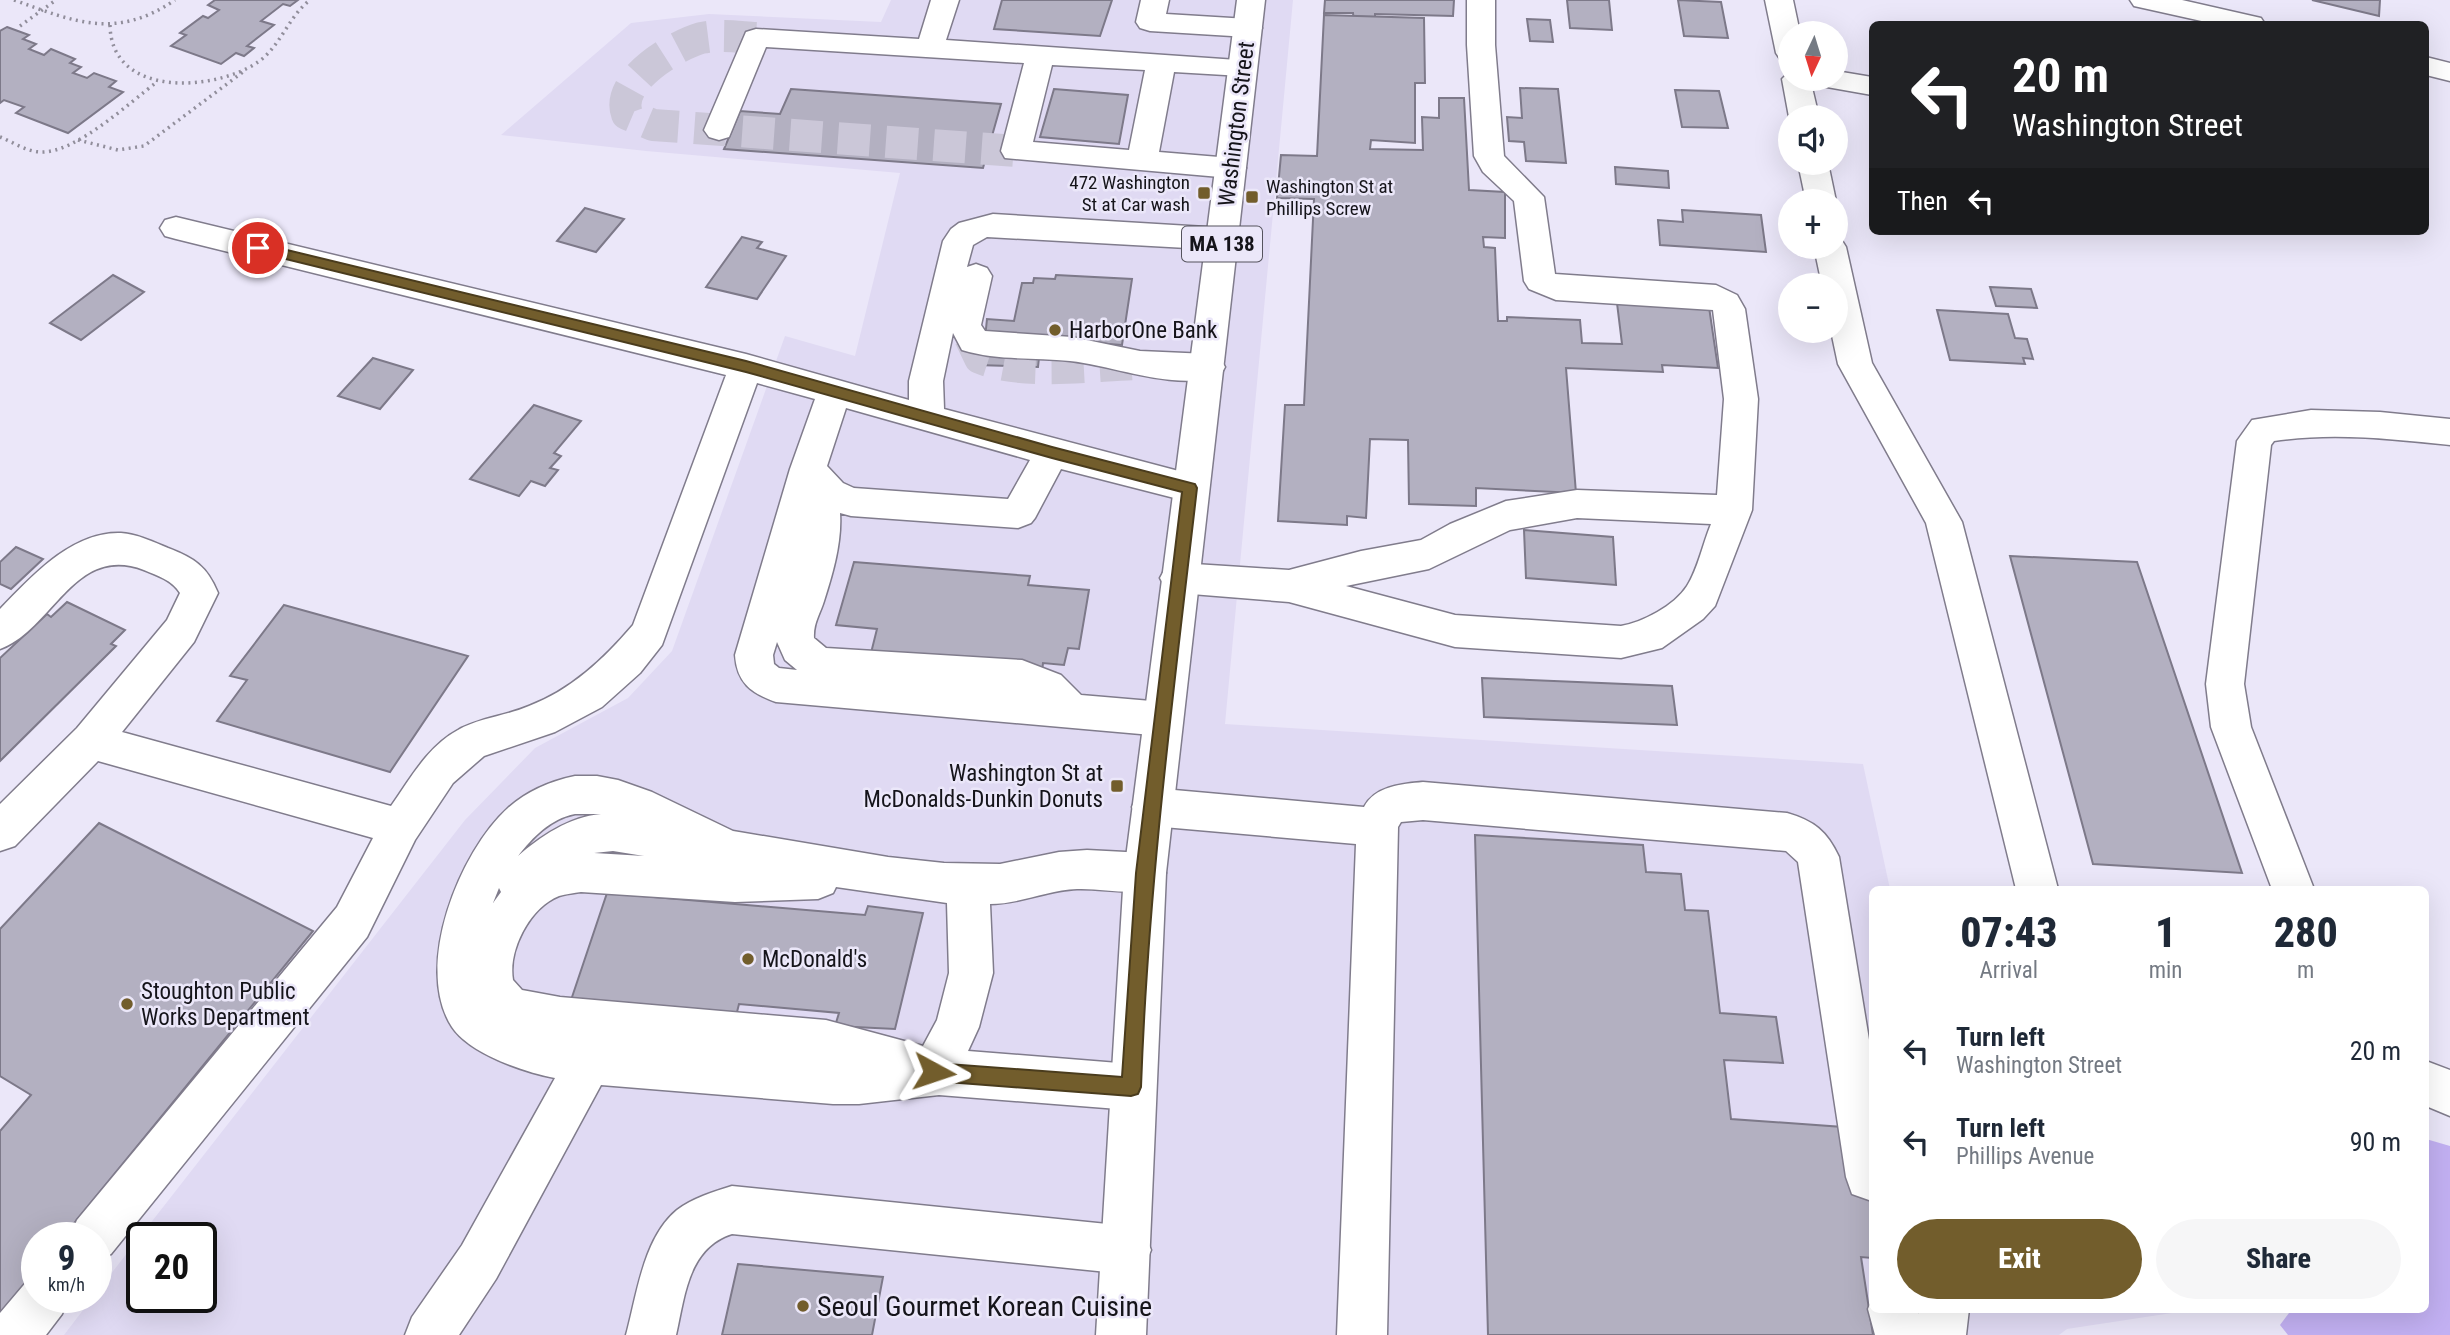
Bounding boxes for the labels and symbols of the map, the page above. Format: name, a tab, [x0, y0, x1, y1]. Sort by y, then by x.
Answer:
north arrow	[1778, 21, 1848, 91]
street label: Washington Street	[1213, 40, 1260, 208]
place label: 472 Washington St at Car wash	[1069, 171, 1190, 216]
place label: Washington St at Phillips Screw	[1266, 175, 1393, 220]
marker: 472 Washington St at Car wash	[1196, 185, 1212, 201]
marker: Washington St at Phillips Screw	[1244, 189, 1260, 205]
pin	[228, 218, 288, 278]
road number: MA 138	[1182, 226, 1262, 262]
place label: HarborOne Bank	[1069, 317, 1218, 344]
marker: HarborOne Bank	[1047, 322, 1063, 338]
place label: Washington St at McDonalds-Dunkin Donuts	[864, 760, 1103, 813]
marker: Washington St at McDonalds-Dunkin Donuts	[1109, 778, 1125, 794]
place label: McDonald's	[762, 946, 867, 973]
marker: McDonald's	[740, 951, 756, 967]
place label: Stoughton Public Works Department	[141, 978, 310, 1031]
marker: Stoughton Public Works Department	[119, 996, 135, 1012]
position arrow	[897, 1035, 971, 1109]
speed limit sign: 20	[126, 1222, 217, 1313]
place label: Seoul Gourmet Korean Cuisine	[817, 1290, 1152, 1323]
marker: Seoul Gourmet Korean Cuisine	[795, 1298, 811, 1314]

